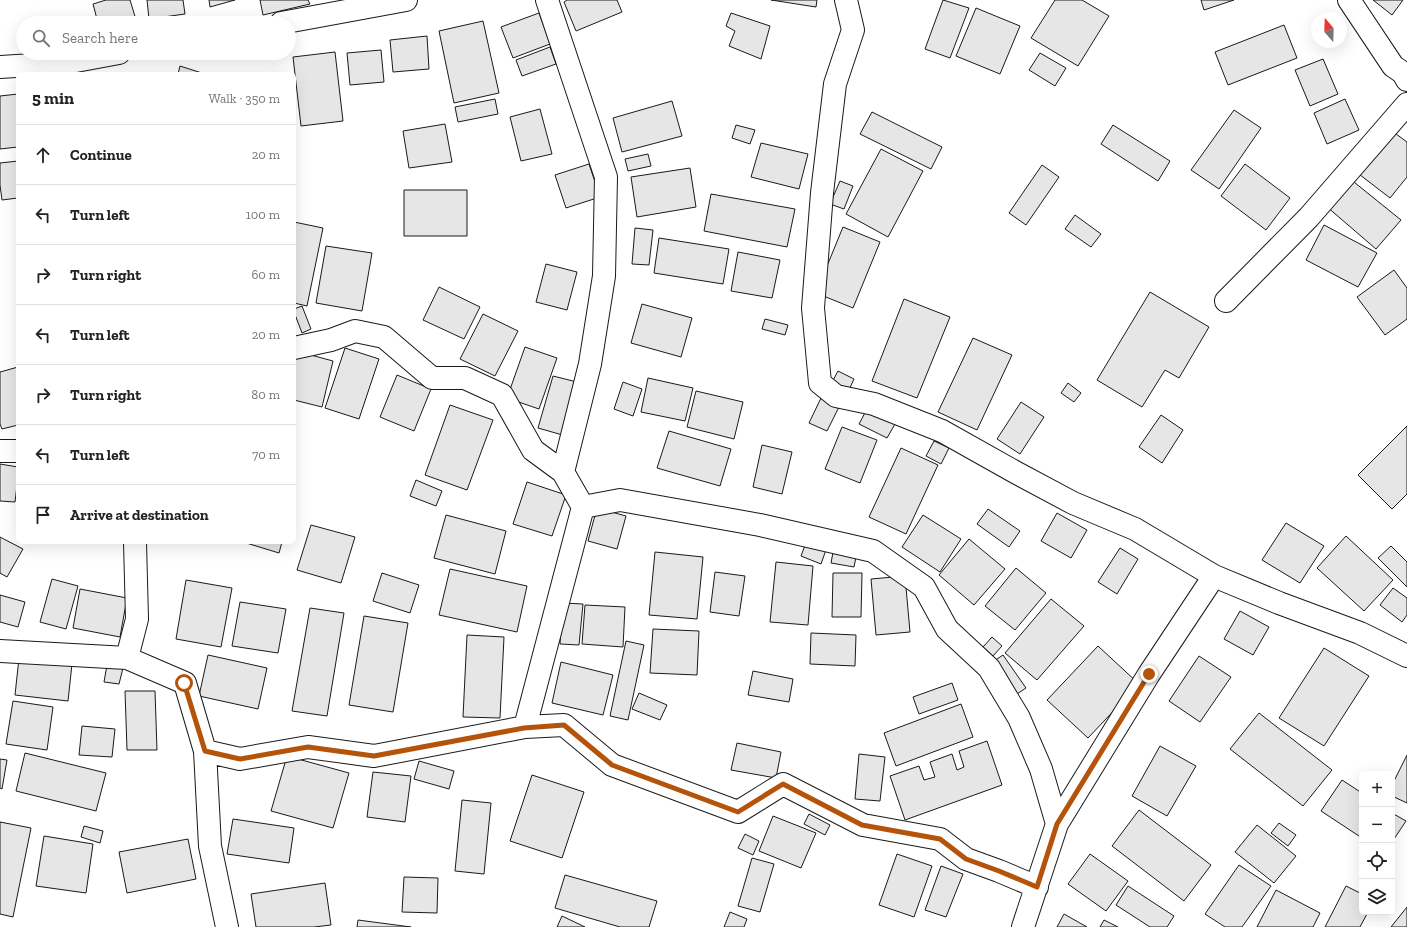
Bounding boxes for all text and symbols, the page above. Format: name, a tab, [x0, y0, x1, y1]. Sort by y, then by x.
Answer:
north arrow	[1311, 12, 1347, 48]
search box	[16, 16, 296, 60]
icon: search	[30, 27, 52, 49]
text: Search here	[62, 29, 138, 47]
text: 5 min	[32, 88, 74, 108]
text: Walk · 350 m	[209, 91, 280, 106]
icon: ahead	[32, 144, 54, 166]
text: Continue	[70, 146, 132, 164]
text: 20 m	[252, 147, 280, 162]
icon: left	[32, 204, 54, 226]
text: Turn left	[70, 206, 130, 224]
text: 100 m	[246, 207, 280, 222]
icon: right	[32, 264, 54, 286]
text: Turn right	[70, 266, 141, 284]
text: 60 m	[251, 267, 280, 282]
icon: left	[32, 324, 54, 346]
text: Turn left	[70, 326, 130, 344]
text: 20 m	[252, 327, 280, 342]
icon: right	[32, 384, 54, 406]
text: Turn right	[70, 386, 141, 404]
text: 80 m	[251, 387, 280, 402]
icon: left	[32, 444, 54, 466]
text: Turn left	[70, 446, 130, 464]
text: 70 m	[252, 447, 280, 462]
icon: arrive	[32, 504, 54, 526]
text: Arrive at destination	[70, 506, 209, 524]
route end	[1140, 665, 1158, 683]
route start	[175, 674, 193, 692]
map controls	[1359, 771, 1395, 915]
button: +	[1359, 771, 1395, 807]
button: −	[1359, 807, 1395, 843]
button: locate	[1359, 843, 1395, 879]
button: layers	[1359, 879, 1395, 915]

